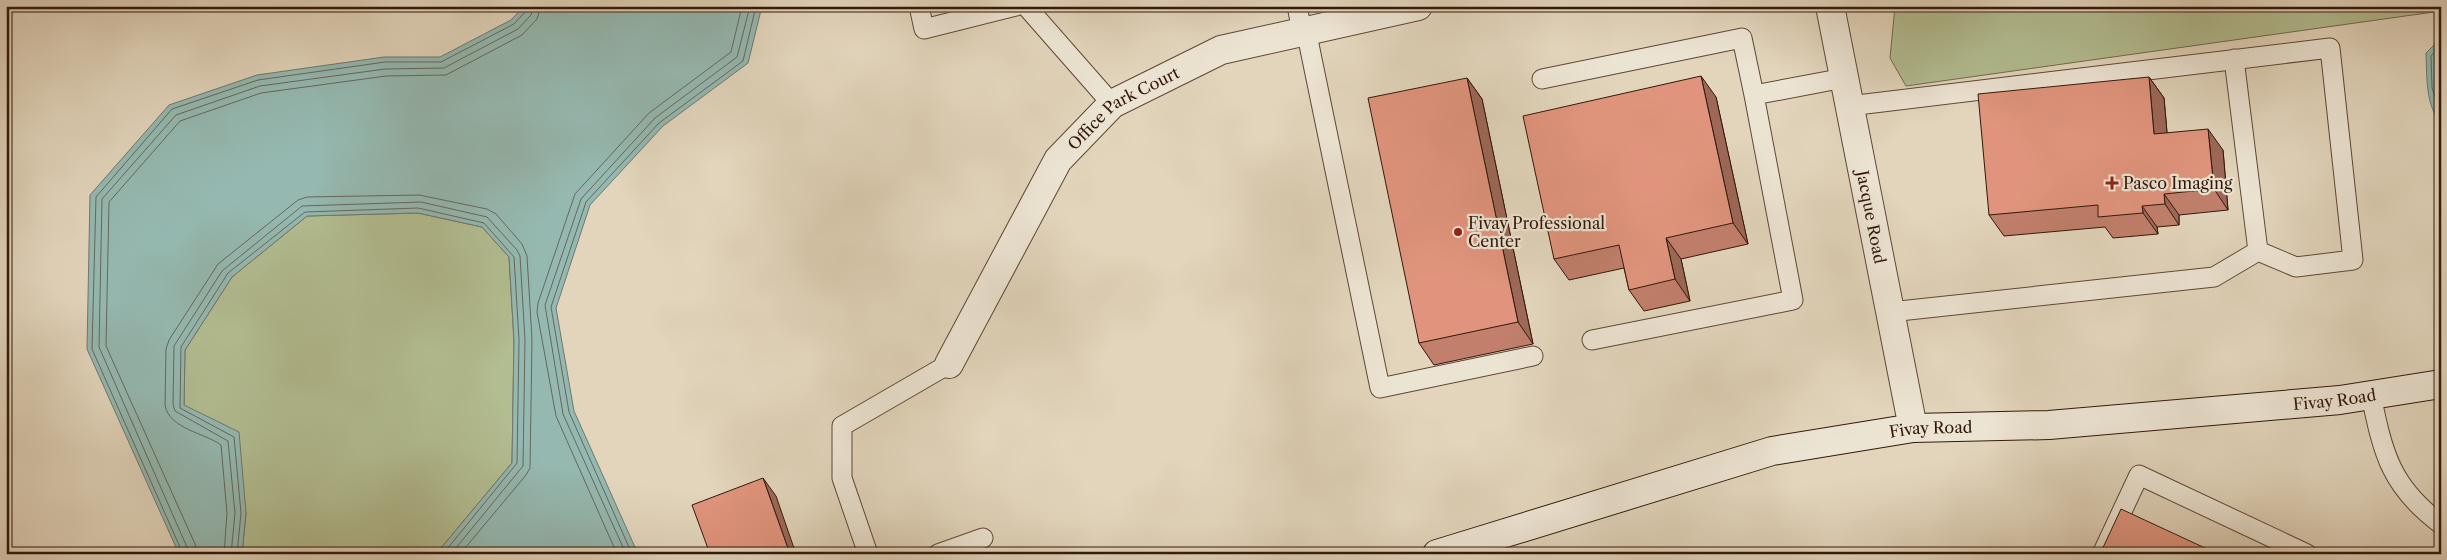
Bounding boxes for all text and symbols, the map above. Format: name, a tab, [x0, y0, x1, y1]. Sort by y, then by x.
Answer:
street label: Office Park Court	[1063, 62, 1183, 154]
street label: Jacque Road	[1852, 166, 1890, 266]
place label: Pasco Imaging	[2123, 173, 2233, 193]
marker: Pasco Imaging	[2105, 176, 2119, 190]
place label: Fivay Professional Center	[1468, 213, 1605, 251]
marker: Fivay Professional Center	[1452, 226, 1464, 238]
street label: Fivay Road	[2292, 384, 2378, 414]
street label: Fivay Road	[1888, 417, 1973, 442]

